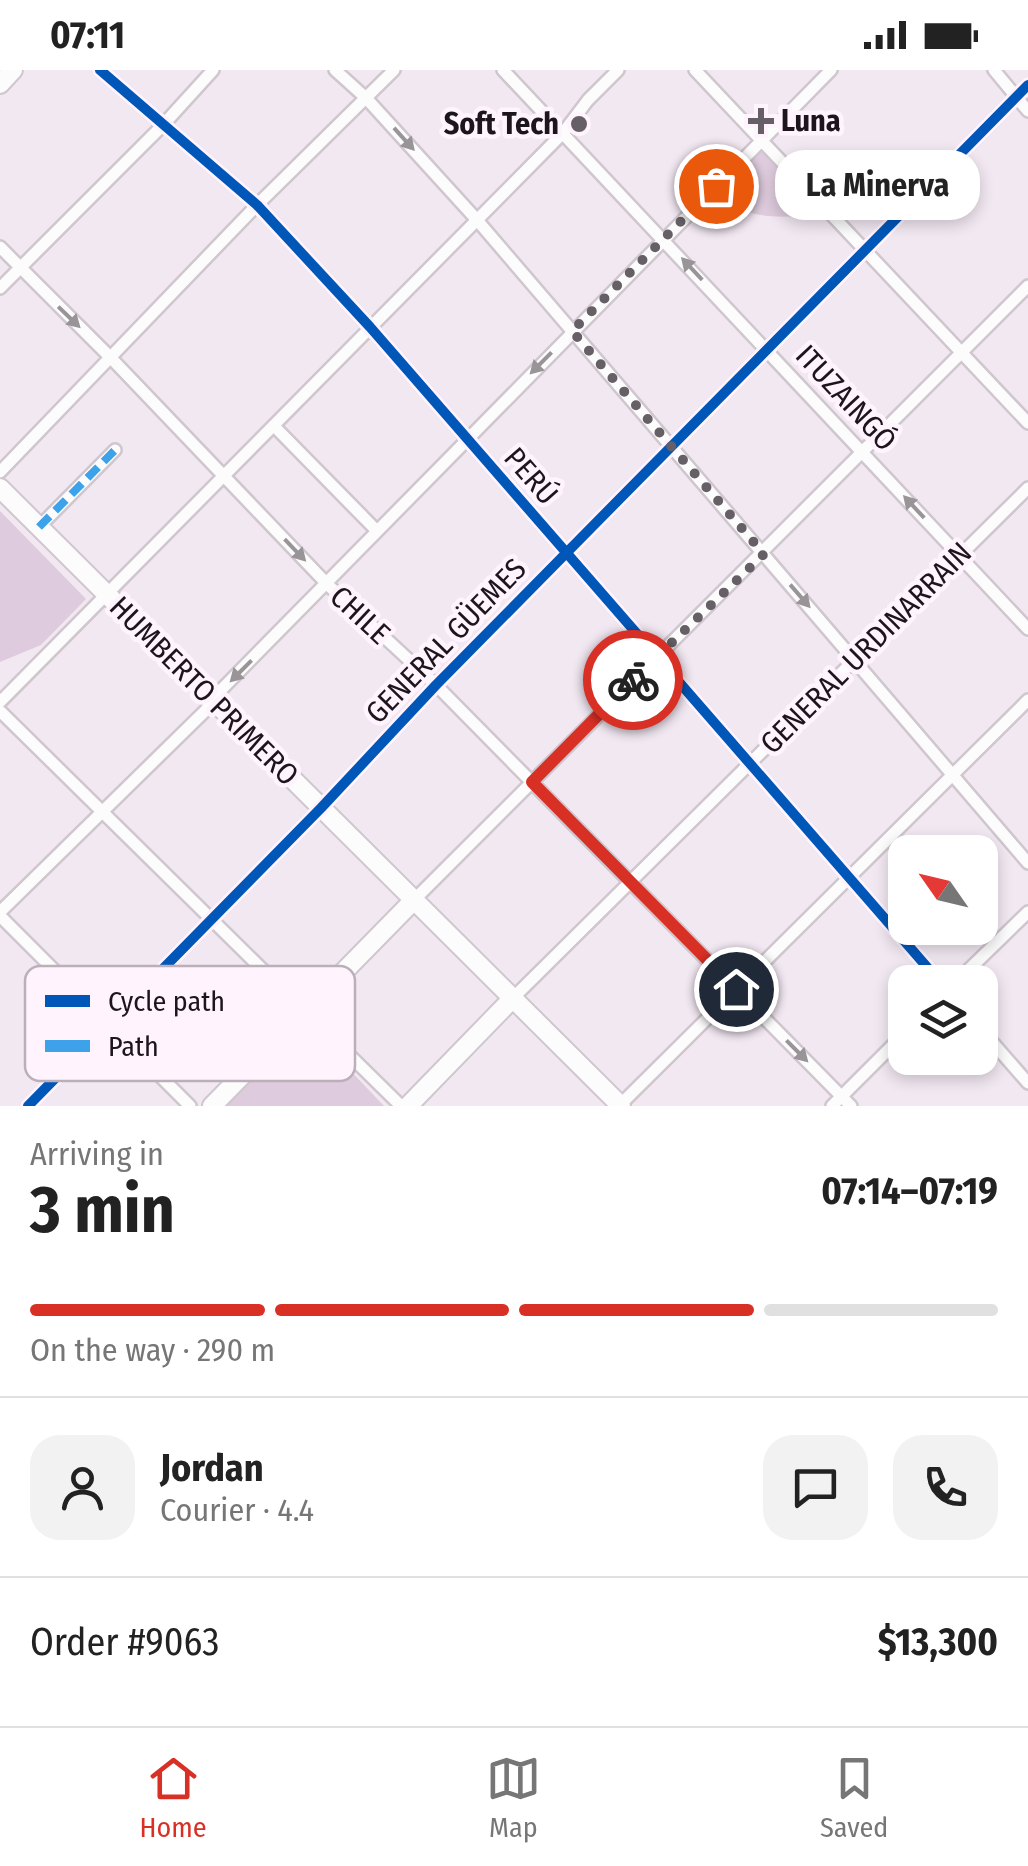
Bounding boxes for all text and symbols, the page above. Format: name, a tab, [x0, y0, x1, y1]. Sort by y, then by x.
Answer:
text: 07:11	[50, 12, 125, 58]
place label: Luna	[781, 103, 841, 139]
place label: Soft Tech	[444, 106, 559, 142]
marker: Luna	[750, 110, 772, 132]
marker: Soft Tech	[568, 113, 590, 135]
one-way arrow	[392, 126, 414, 151]
pin	[674, 144, 759, 229]
callout: La Minerva	[776, 151, 981, 221]
icon: bag	[689, 159, 744, 214]
text: La Minerva	[806, 166, 949, 204]
one-way arrow	[681, 257, 704, 281]
one-way arrow	[56, 304, 80, 328]
street label: ITUZAINGÓ	[788, 338, 904, 458]
one-way arrow	[529, 350, 553, 374]
street label: PERÚ	[497, 440, 565, 512]
one-way arrow	[903, 495, 926, 519]
street label: GENERAL URDINARRAIN	[753, 535, 979, 761]
one-way arrow	[283, 538, 306, 562]
street label: GENERAL GÜEMES	[358, 551, 534, 731]
street label: CHILE	[323, 578, 397, 652]
one-way arrow	[789, 583, 811, 608]
street label: HUMBERTO PRIMERO	[102, 589, 306, 793]
courier	[583, 630, 683, 730]
icon: bike	[606, 653, 661, 708]
one-way arrow	[229, 658, 253, 682]
north arrow	[888, 835, 998, 945]
map controls	[888, 835, 998, 1075]
pin	[694, 947, 779, 1032]
icon: home	[709, 962, 764, 1017]
button: layers	[888, 965, 998, 1075]
legend	[25, 966, 355, 1081]
text: Cycle path	[108, 985, 225, 1018]
text: Path	[108, 1030, 159, 1063]
one-way arrow	[785, 1039, 809, 1063]
text: Arriving in	[30, 1135, 164, 1173]
text: 07:14–07:19	[821, 1168, 998, 1214]
text: 3 min	[30, 1171, 175, 1249]
text: On the way · 290 m	[30, 1331, 275, 1369]
button: person	[30, 1435, 135, 1540]
button: chat	[763, 1435, 868, 1540]
button: phone	[893, 1435, 998, 1540]
text: Jordan	[160, 1445, 264, 1491]
text: Courier · 4.4	[160, 1491, 314, 1529]
text: Order #9063	[30, 1619, 219, 1665]
text: $13,300	[878, 1619, 998, 1665]
tab: Home	[140, 1751, 207, 1844]
tab: Map	[486, 1751, 541, 1844]
tab: Saved	[820, 1751, 888, 1844]

